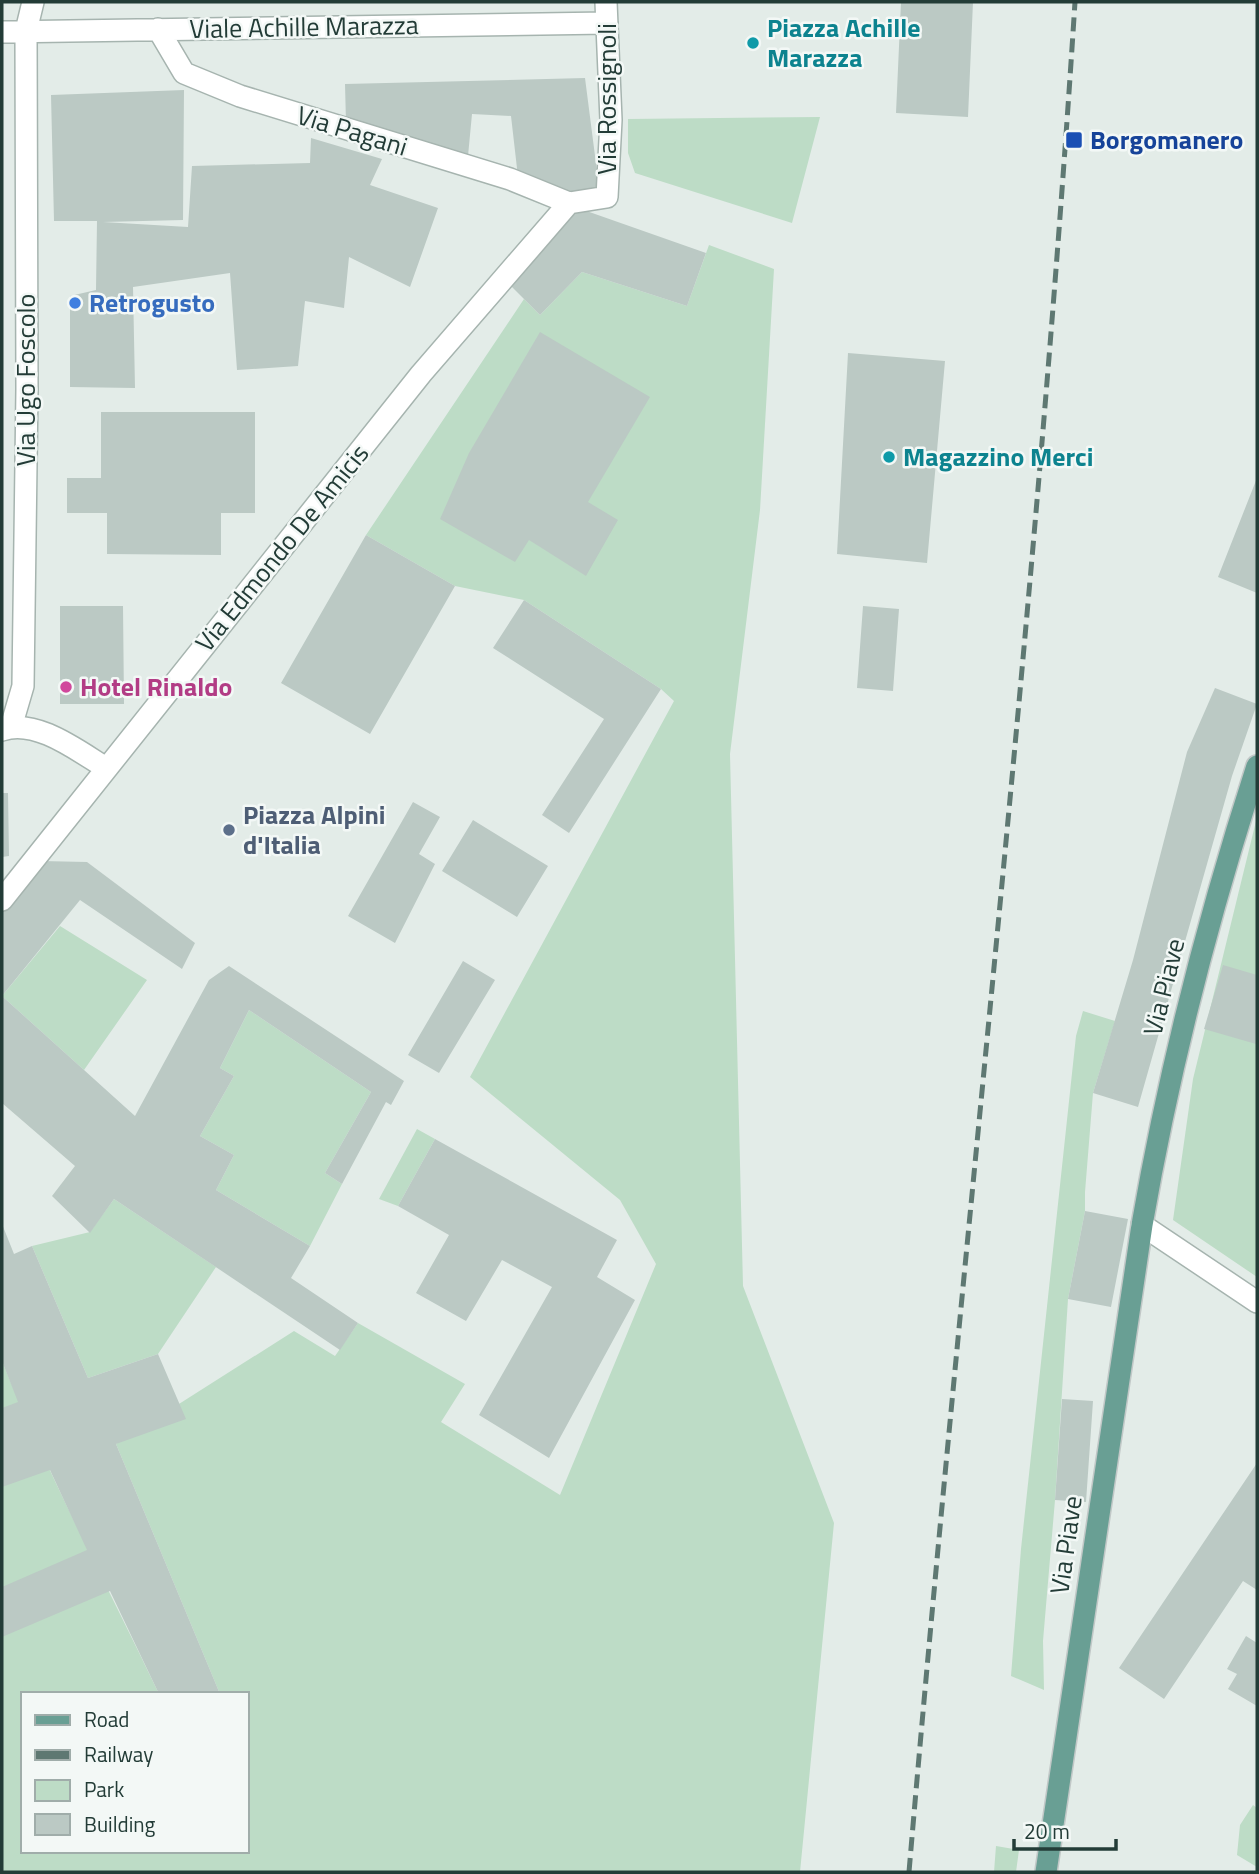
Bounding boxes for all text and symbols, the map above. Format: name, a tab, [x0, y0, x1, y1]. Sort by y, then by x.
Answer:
street label: Viale Achille Marazza	[189, 5, 419, 48]
place label: Piazza Achille Marazza	[767, 8, 920, 77]
street label: Via Rossignoli	[587, 23, 626, 175]
marker: Piazza Achille Marazza	[745, 35, 761, 51]
street label: Via Pagani	[292, 95, 412, 166]
place label: Borgomanero	[1090, 120, 1243, 159]
marker: Borgomanero	[1064, 130, 1084, 150]
place label: Retrogusto	[89, 283, 215, 322]
street label: Via Ugo Foscolo	[6, 294, 45, 466]
marker: Retrogusto	[67, 295, 83, 311]
street label: Via Edmondo De Amicis	[185, 435, 378, 660]
place label: Magazzino Merci	[903, 437, 1093, 476]
marker: Magazzino Merci	[881, 449, 897, 465]
place label: Hotel Rinaldo	[80, 667, 232, 706]
marker: Hotel Rinaldo	[58, 679, 74, 695]
place label: Piazza Alpini d'Italia	[243, 795, 386, 864]
marker: Piazza Alpini d'Italia	[221, 822, 237, 838]
street label: Via Piave	[1133, 934, 1194, 1040]
street label: Via Piave	[1039, 1493, 1092, 1597]
legend	[21, 1692, 248, 1853]
text: Road	[84, 1703, 129, 1735]
text: Railway	[84, 1738, 153, 1770]
text: Park	[84, 1773, 124, 1805]
text: Building	[84, 1808, 156, 1840]
scale bar	[1014, 1808, 1116, 1852]
text: 20 m	[1024, 1815, 1070, 1847]

